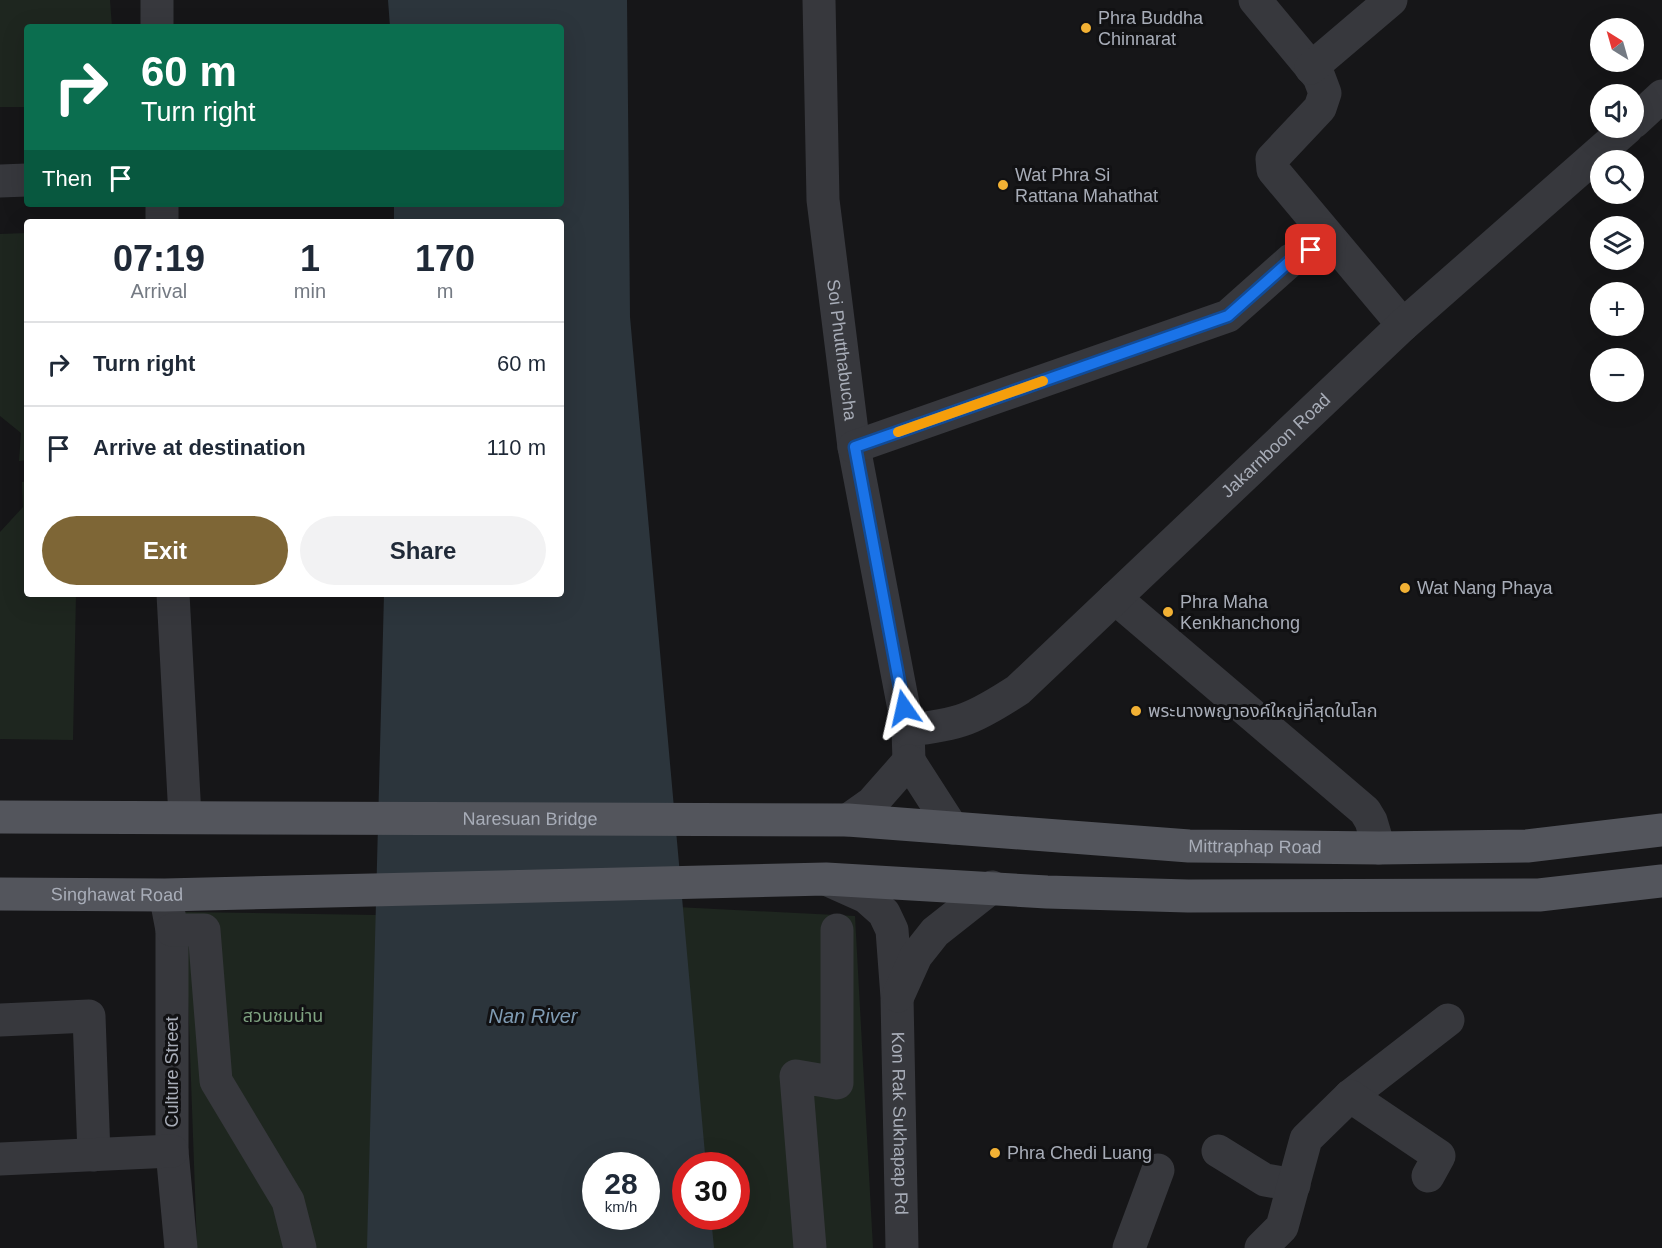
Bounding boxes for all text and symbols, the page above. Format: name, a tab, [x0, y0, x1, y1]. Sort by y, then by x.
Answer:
place label: Phra Buddha Chinnarat	[1098, 8, 1204, 49]
north arrow	[1590, 18, 1644, 72]
map controls	[1590, 18, 1644, 402]
marker: Phra Buddha Chinnarat	[1079, 21, 1093, 35]
icon: right	[42, 48, 120, 126]
text: 60 m	[141, 48, 237, 95]
button: sound	[1590, 84, 1644, 138]
text: Turn right	[141, 97, 256, 127]
button: search	[1590, 150, 1644, 204]
icon: arrive	[104, 162, 137, 195]
place label: Wat Phra Si Rattana Mahathat	[1015, 165, 1158, 206]
text: Then	[42, 166, 92, 191]
marker: Wat Phra Si Rattana Mahathat	[996, 178, 1010, 192]
button: layers	[1590, 216, 1644, 270]
pin	[1285, 224, 1336, 275]
icon: arrive	[1294, 233, 1327, 266]
text: 07:19	[113, 238, 205, 279]
text: 1	[300, 238, 320, 279]
text: 170	[415, 238, 475, 279]
street label: Soi Phutthabucha	[823, 278, 861, 423]
text: Arrival	[131, 280, 187, 302]
text: min	[294, 280, 326, 302]
text: m	[437, 280, 453, 302]
button: +	[1590, 282, 1644, 336]
icon: right	[42, 348, 75, 381]
button: −	[1590, 348, 1644, 402]
text: Turn right	[93, 351, 195, 376]
text: 60 m	[497, 351, 546, 376]
street label: Jakarnboon Road	[1217, 389, 1334, 502]
icon: arrive	[42, 432, 75, 465]
text: Arrive at destination	[93, 435, 306, 460]
text: 110 m	[486, 435, 546, 460]
button: Exit	[42, 516, 288, 585]
button: Share	[300, 516, 546, 585]
place label: Wat Nang Phaya	[1417, 578, 1553, 598]
marker: Wat Nang Phaya	[1398, 581, 1412, 595]
place label: Phra Maha Kenkhanchong	[1180, 592, 1300, 633]
marker: Phra Maha Kenkhanchong	[1161, 605, 1175, 619]
position arrow	[872, 676, 936, 740]
place label: พระนางพญาองค์ใหญ่ที่สุดในโลก	[1148, 698, 1378, 722]
marker: พระนางพญาองค์ใหญ่ที่สุดในโลก	[1129, 704, 1143, 718]
street label: Naresuan Bridge	[462, 809, 598, 829]
street label: Mittraphap Road	[1188, 836, 1322, 857]
street label: Singhawat Road	[51, 884, 183, 905]
water label: Nan River	[489, 1005, 579, 1027]
park label: สวนชมน่าน	[243, 1006, 323, 1026]
street label: Culture Street	[162, 1016, 182, 1128]
street label: Kon Rak Sukhapap Rd	[888, 1031, 911, 1215]
place label: Phra Chedi Luang	[1007, 1143, 1152, 1163]
marker: Phra Chedi Luang	[988, 1146, 1002, 1160]
speed limit sign: 30	[672, 1152, 750, 1230]
text: 28	[604, 1167, 638, 1200]
text: km/h	[605, 1198, 637, 1215]

